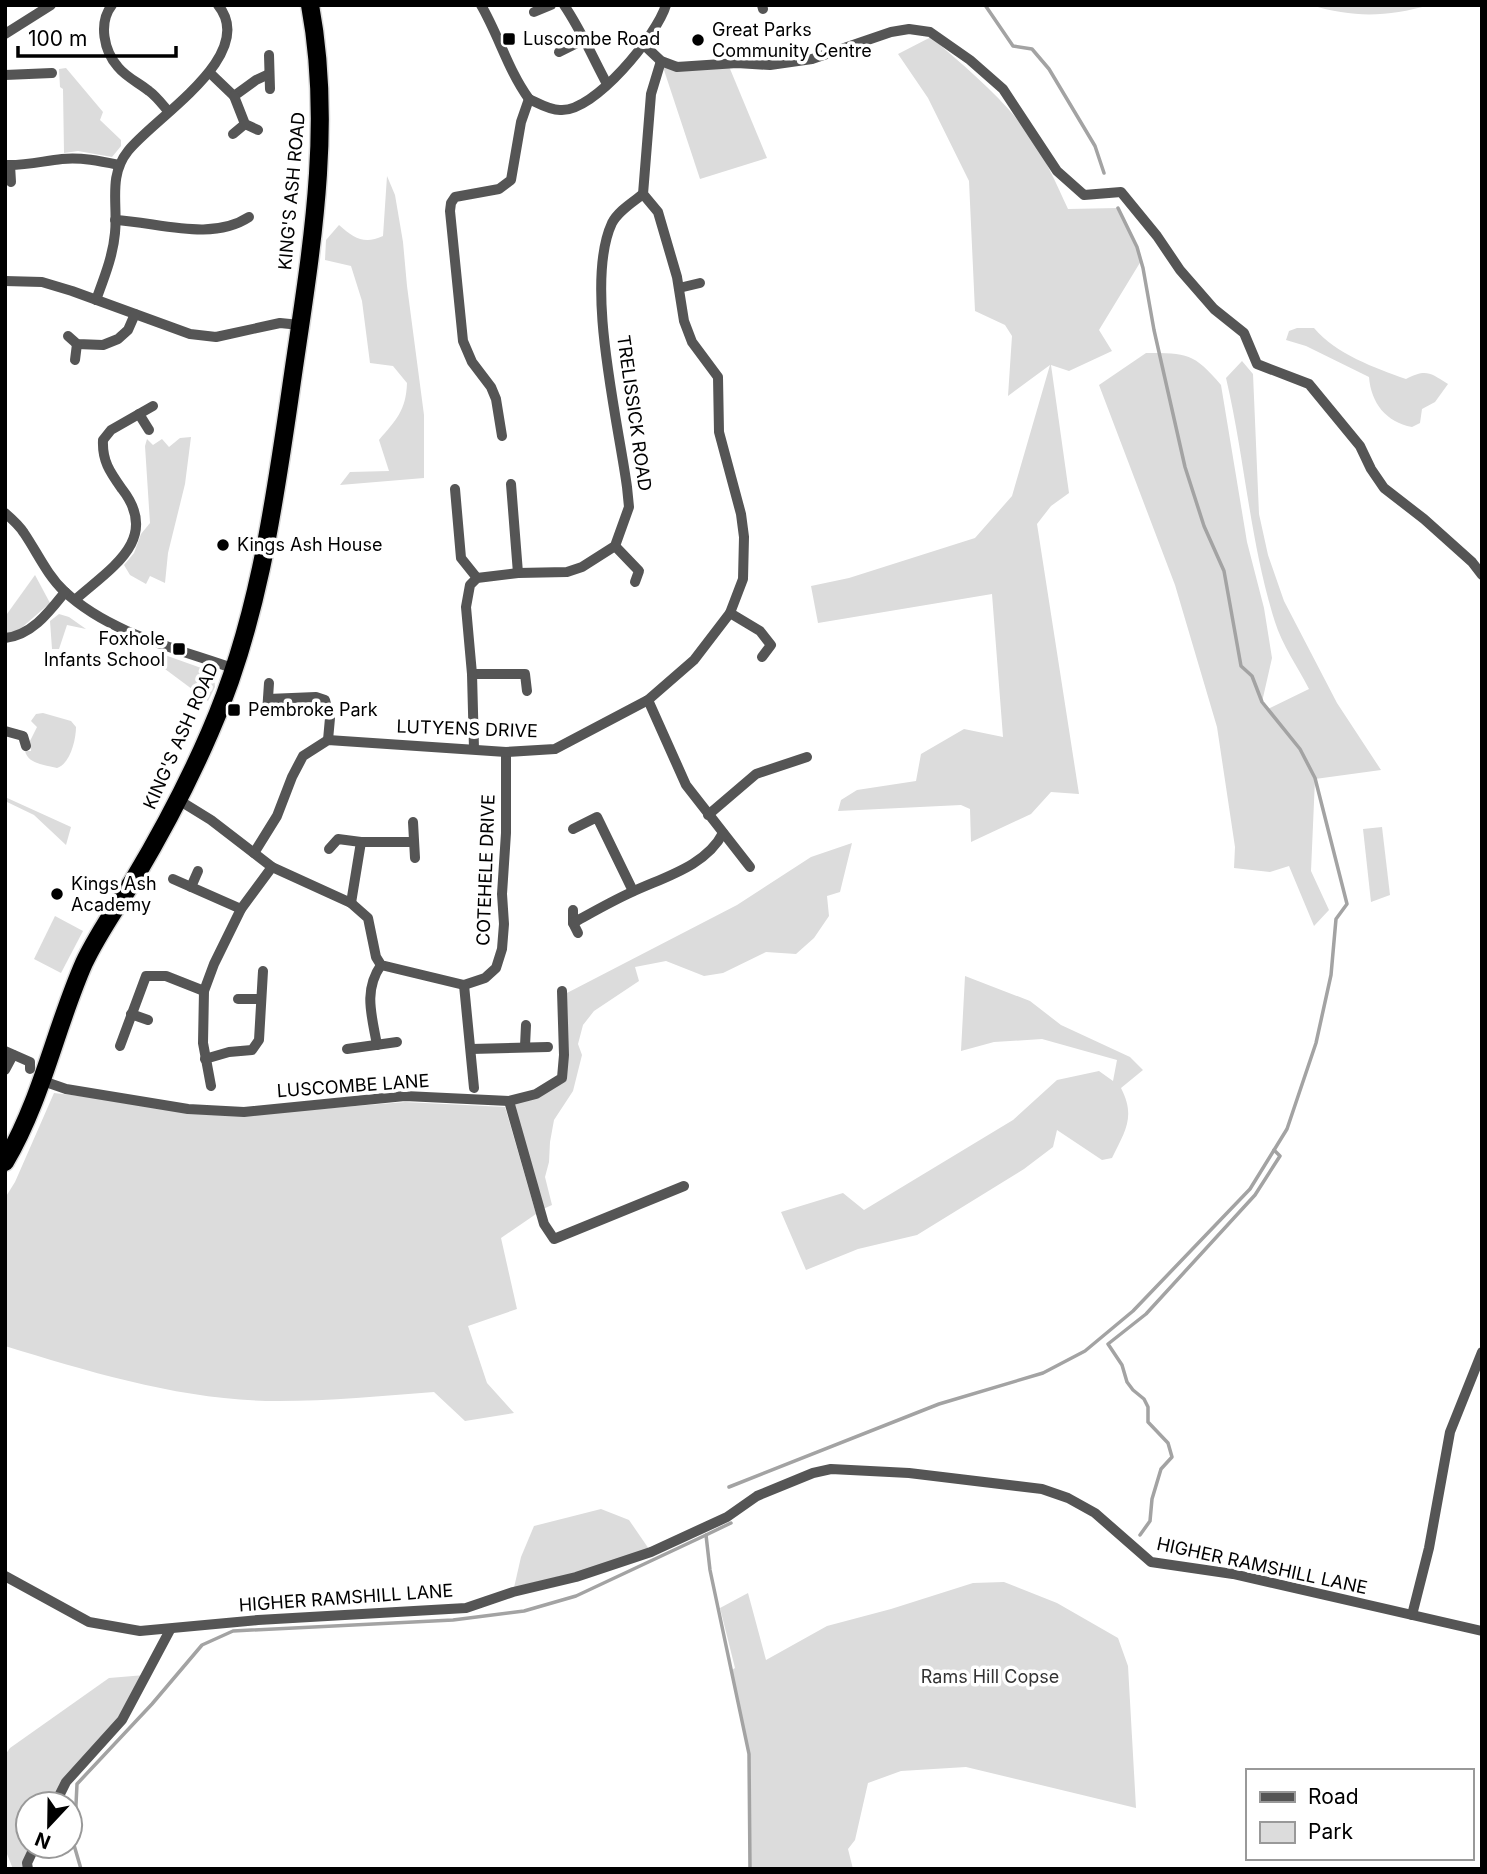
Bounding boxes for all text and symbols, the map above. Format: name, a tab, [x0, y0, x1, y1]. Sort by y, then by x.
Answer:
scale bar	[18, 14, 175, 58]
place label: Great Parks Community Centre	[712, 19, 872, 61]
text: 100 m	[28, 26, 87, 51]
place label: Luscombe Road	[523, 28, 660, 49]
marker: Luscombe Road	[501, 31, 517, 47]
marker: Great Parks Community Centre	[690, 32, 706, 48]
street label: KING'S ASH ROAD	[274, 111, 309, 271]
street label: TRELISSICK ROAD	[613, 334, 656, 492]
place label: Kings Ash House	[237, 534, 382, 555]
marker: Kings Ash House	[215, 537, 231, 553]
place label: Foxhole Infants School	[44, 628, 165, 670]
marker: Foxhole Infants School	[171, 641, 187, 657]
street label: KING'S ASH ROAD	[139, 659, 222, 812]
place label: Pembroke Park	[248, 699, 378, 720]
marker: Pembroke Park	[226, 702, 242, 718]
street label: LUTYENS DRIVE	[396, 716, 538, 741]
street label: COTEHELE DRIVE	[472, 794, 499, 946]
place label: Kings Ash Academy	[71, 873, 157, 915]
marker: Kings Ash Academy	[49, 886, 65, 902]
street label: LUSCOMBE LANE	[276, 1070, 430, 1101]
street label: HIGHER RAMSHILL LANE	[1155, 1533, 1369, 1598]
street label: HIGHER RAMSHILL LANE	[238, 1580, 454, 1615]
park label: Rams Hill Copse	[921, 1666, 1059, 1687]
legend	[1246, 1769, 1473, 1860]
text: Road	[1308, 1784, 1359, 1809]
north arrow	[14, 1790, 84, 1860]
text: Park	[1308, 1819, 1353, 1844]
text: N	[32, 1827, 54, 1854]

